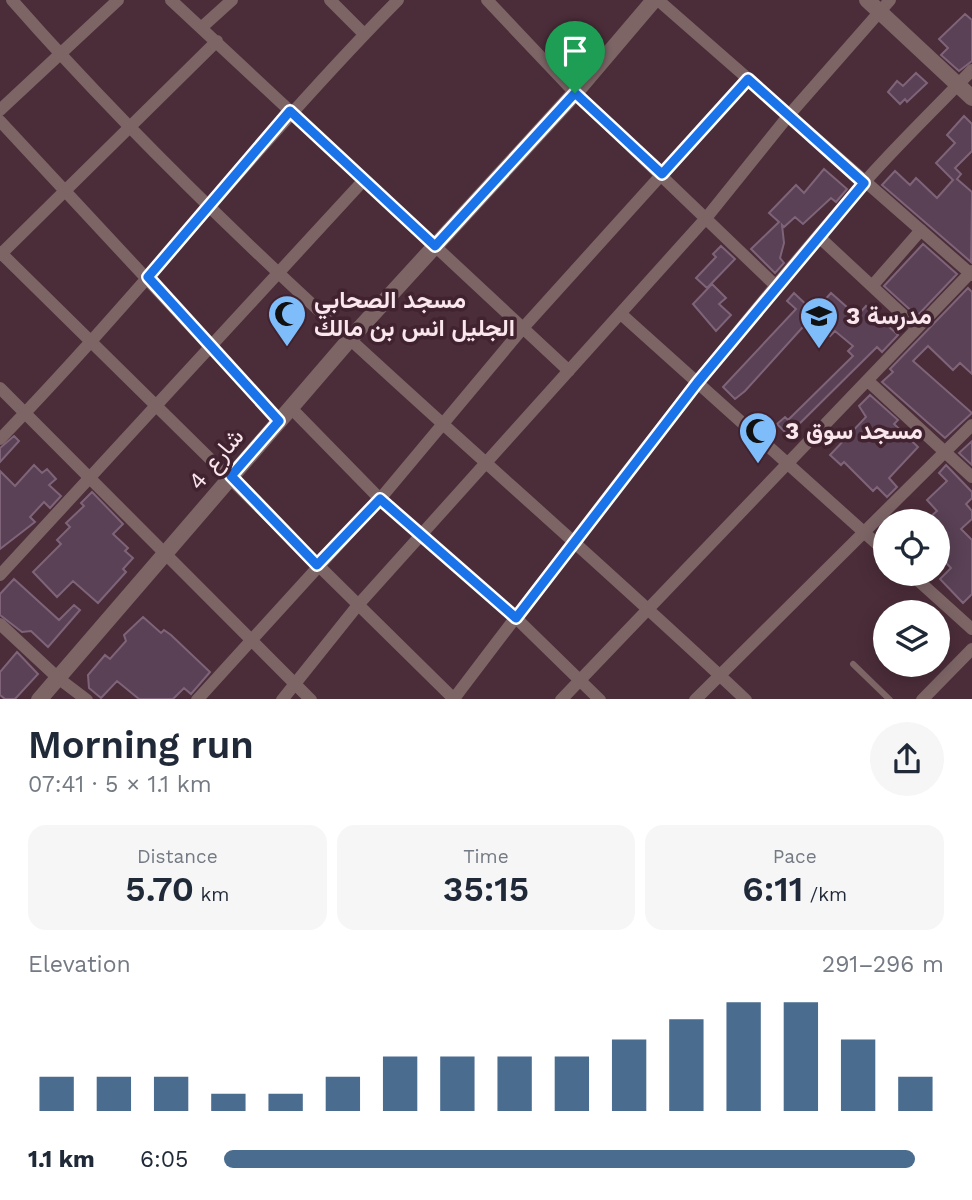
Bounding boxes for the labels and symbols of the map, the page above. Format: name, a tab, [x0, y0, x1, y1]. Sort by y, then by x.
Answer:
pin	[545, 21, 605, 93]
place label: مسجد الصحابي الجليل انس بن مالك	[314, 286, 515, 342]
mosque icon: مسجد الصحابي الجليل انس بن مالك	[266, 293, 308, 348]
school or university icon: مدرسة 3	[798, 295, 840, 350]
place label: مدرسة 3	[846, 302, 932, 331]
mosque icon: مسجد سوق 3	[737, 410, 779, 465]
place label: مسجد سوق 3	[785, 417, 923, 446]
street label: شارع 4	[182, 423, 251, 497]

